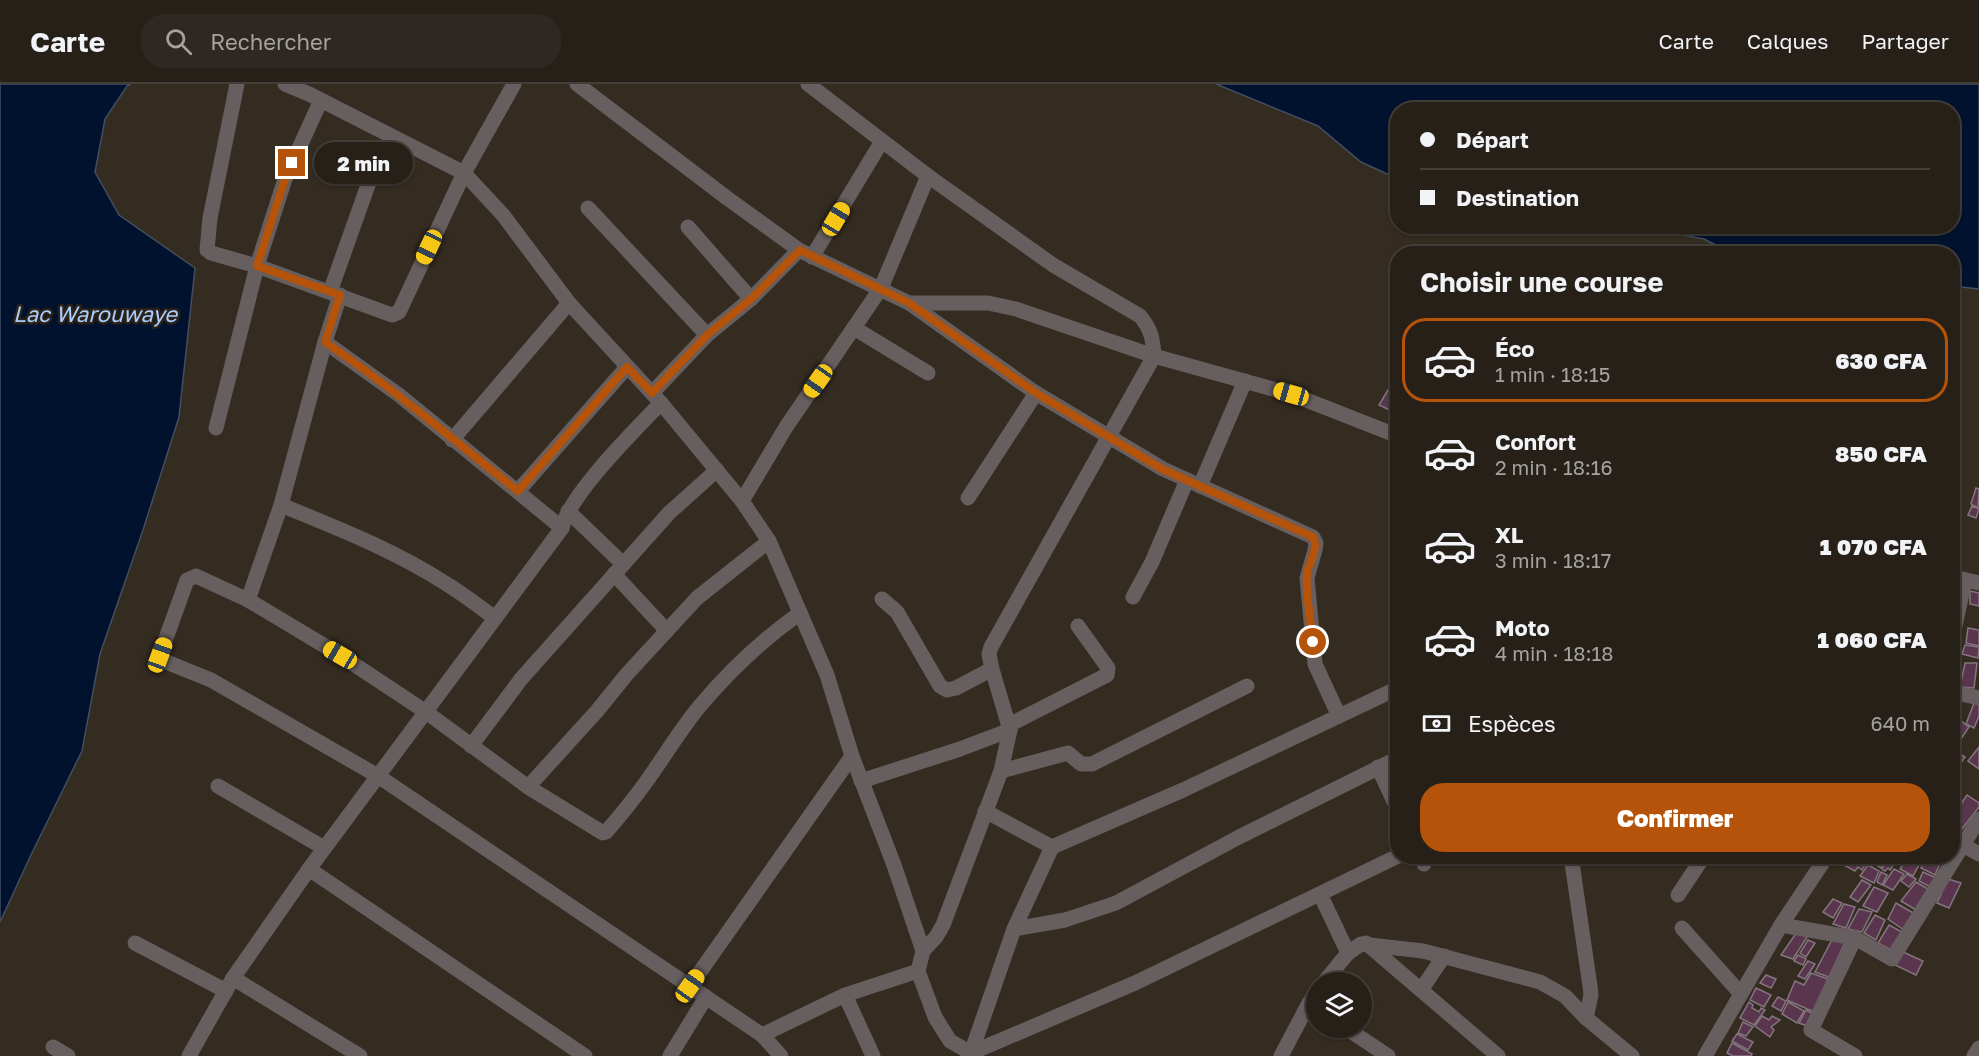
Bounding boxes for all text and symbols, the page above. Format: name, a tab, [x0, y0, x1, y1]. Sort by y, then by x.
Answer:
search box	[141, 14, 561, 68]
text: Carte	[30, 25, 105, 58]
icon: search	[162, 25, 195, 58]
text: Rechercher	[210, 28, 331, 55]
text: Carte	[1658, 28, 1714, 54]
text: Calques	[1747, 28, 1828, 54]
text: Partager	[1861, 28, 1949, 54]
text: Départ	[1456, 126, 1529, 153]
callout: 2 min	[313, 142, 412, 184]
route end	[278, 149, 305, 176]
text: 2 min	[337, 151, 390, 175]
text: Destination	[1456, 184, 1579, 211]
car	[819, 199, 853, 239]
car	[413, 227, 445, 267]
text: Choisir une course	[1420, 266, 1663, 298]
water label: Lac Warouwaye	[13, 300, 179, 327]
icon: car	[1423, 333, 1477, 387]
text: Éco	[1495, 335, 1534, 362]
text: 630 CFA	[1835, 347, 1927, 374]
car	[800, 361, 836, 401]
text: 1 min · 18:15	[1495, 362, 1610, 386]
car	[1271, 380, 1311, 408]
icon: car	[1423, 426, 1477, 480]
text: Confort	[1495, 428, 1576, 455]
text: 850 CFA	[1835, 440, 1927, 467]
text: 2 min · 18:16	[1495, 455, 1613, 479]
icon: car	[1423, 519, 1477, 573]
text: XL	[1495, 521, 1523, 548]
text: 1 070 CFA	[1820, 533, 1927, 560]
text: 3 min · 18:17	[1495, 548, 1611, 572]
icon: car	[1423, 612, 1477, 666]
text: Moto	[1495, 614, 1550, 641]
text: 1 060 CFA	[1817, 626, 1927, 653]
route start	[1299, 628, 1326, 655]
car	[145, 635, 175, 675]
car	[320, 638, 360, 672]
text: 4 min · 18:18	[1495, 641, 1613, 665]
icon: cash	[1420, 707, 1453, 740]
text: Espèces	[1468, 710, 1556, 737]
text: 640 m	[1871, 711, 1930, 735]
button: Confirmer	[1420, 783, 1930, 852]
car	[672, 966, 708, 1006]
map controls	[1306, 972, 1372, 1038]
button: layers	[1306, 972, 1372, 1038]

